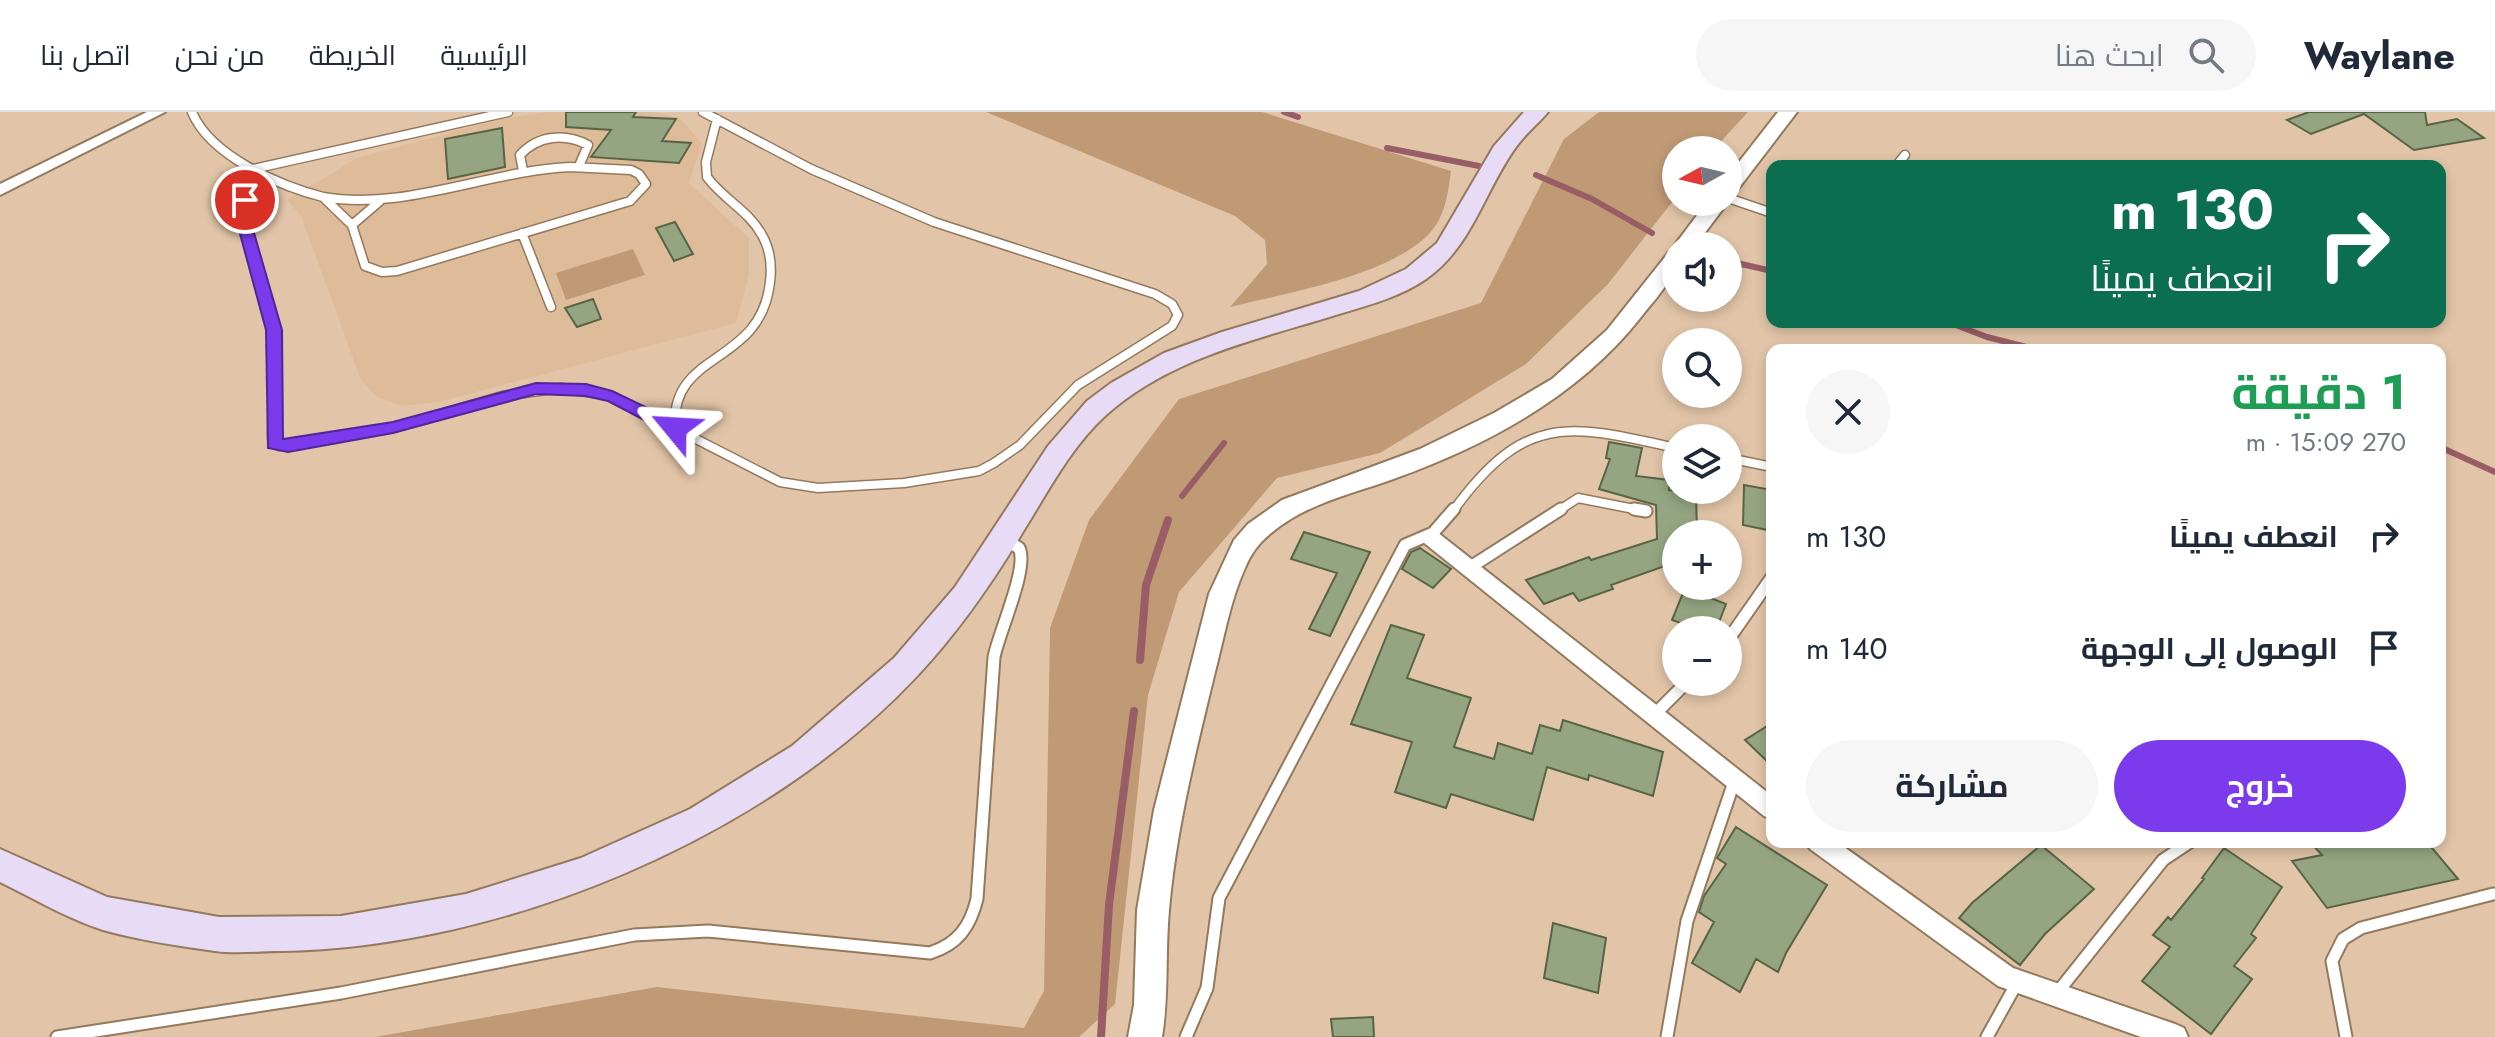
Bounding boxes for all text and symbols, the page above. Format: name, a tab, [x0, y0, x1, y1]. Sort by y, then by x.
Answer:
search box	[1696, 19, 2256, 91]
text: Waylane	[2304, 28, 2455, 83]
icon: search	[2184, 33, 2228, 77]
text: ابحث هنا	[2055, 34, 2164, 77]
text: اتصل بنا	[40, 35, 131, 76]
text: من نحن	[175, 35, 265, 76]
text: الخريطة	[309, 35, 396, 76]
text: الرئيسية	[440, 35, 528, 76]
north arrow	[1662, 136, 1742, 216]
map controls	[1662, 136, 1742, 696]
pin	[211, 166, 279, 234]
text: 130 m	[2111, 169, 2274, 250]
icon: arrive	[223, 178, 267, 222]
icon: right	[2302, 192, 2406, 296]
button: sound	[1662, 232, 1742, 312]
text: انعطف يمينًا	[2090, 252, 2274, 304]
button: search	[1662, 328, 1742, 408]
text: 1 دقيقة	[2231, 358, 2406, 427]
button: close	[1806, 370, 1890, 454]
position arrow	[633, 386, 717, 470]
text: 270 m · 15:09	[2246, 423, 2406, 461]
button: layers	[1662, 424, 1742, 504]
icon: right	[2362, 514, 2406, 558]
text: 130 m	[1806, 515, 1886, 558]
text: انعطف يمينًا	[2169, 515, 2338, 558]
button: +	[1662, 520, 1742, 600]
button: −	[1662, 616, 1742, 696]
icon: arrive	[2362, 626, 2406, 670]
text: 140 m	[1806, 627, 1887, 670]
text: الوصول إلى الوجهة	[2081, 627, 2338, 670]
button: مشاركة	[1806, 740, 2098, 832]
button: خروج	[2114, 740, 2406, 832]

